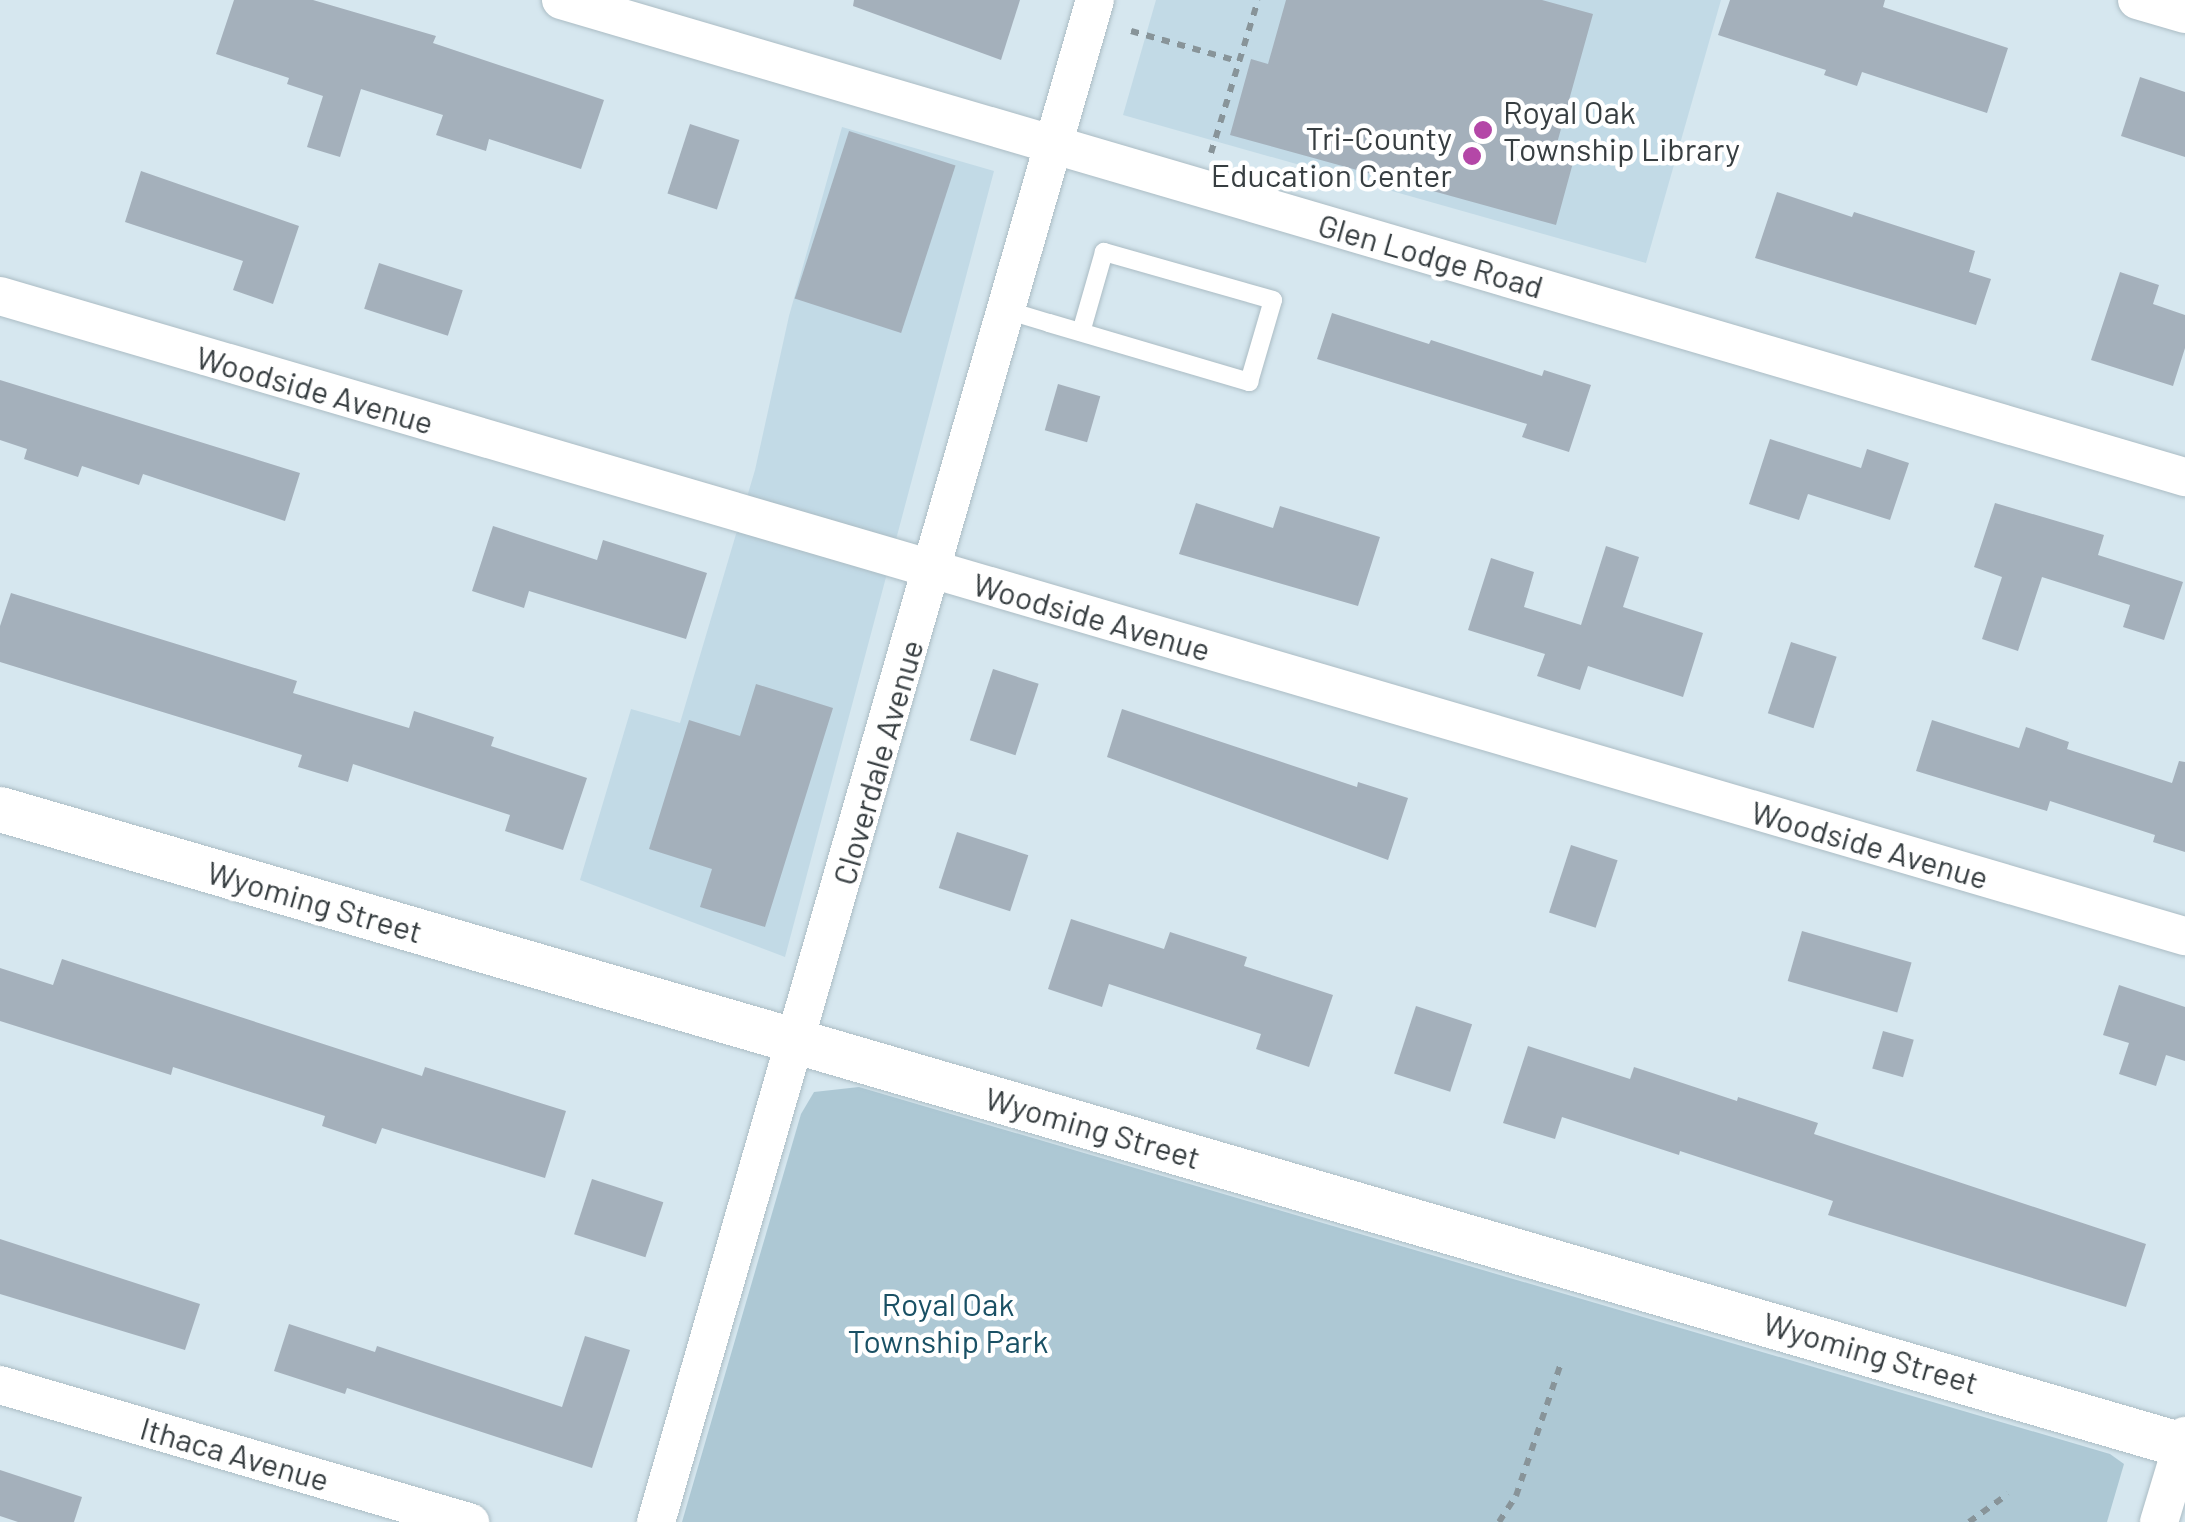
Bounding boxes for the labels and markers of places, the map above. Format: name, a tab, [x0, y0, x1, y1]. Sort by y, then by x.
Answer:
place label: Royal Oak Township Library	[1503, 93, 1740, 168]
place label: Tri-County Education Center	[1211, 119, 1452, 194]
marker: Royal Oak Township Library	[1472, 119, 1494, 141]
marker: Tri-County Education Center	[1461, 145, 1483, 167]

